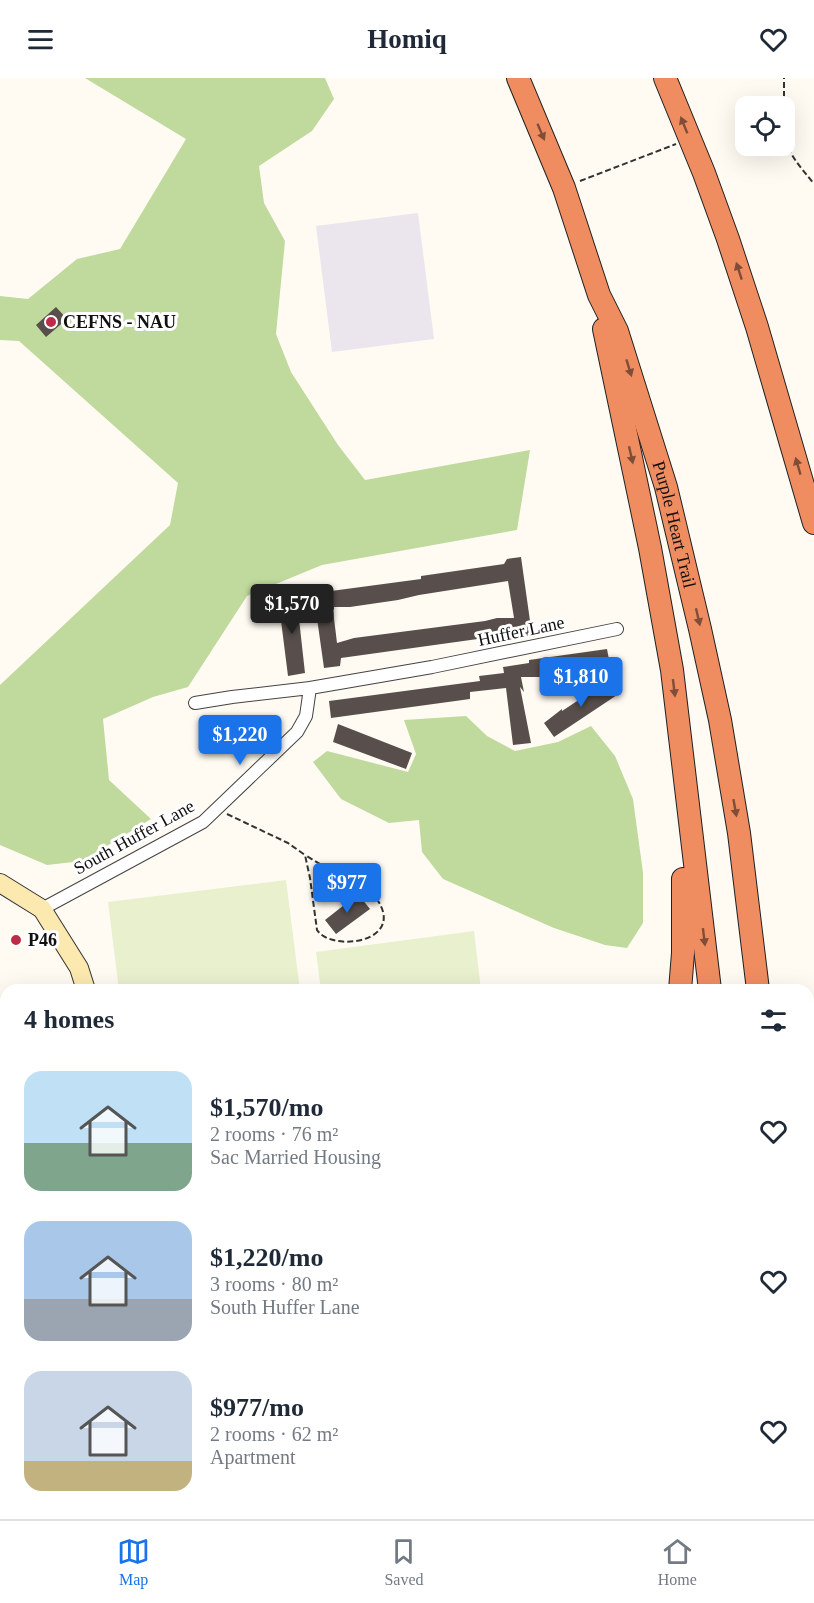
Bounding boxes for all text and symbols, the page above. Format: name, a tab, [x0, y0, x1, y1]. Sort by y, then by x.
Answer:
icon: menu	[24, 23, 57, 56]
icon: heart	[757, 23, 790, 56]
text: Homiq	[367, 24, 447, 54]
map controls	[735, 96, 795, 156]
button: locate	[735, 96, 795, 156]
one-way arrow	[679, 116, 689, 134]
one-way arrow	[537, 123, 546, 141]
one-way arrow	[734, 262, 743, 280]
place label: CEFNS - NAU	[63, 312, 176, 332]
marker: CEFNS - NAU	[44, 315, 58, 329]
one-way arrow	[625, 359, 634, 377]
one-way arrow	[626, 446, 636, 464]
one-way arrow	[793, 457, 802, 475]
street label: Purple Heart Trail	[648, 459, 700, 590]
pin: $1,570	[243, 584, 341, 635]
text: $1,570	[265, 592, 320, 614]
one-way arrow	[693, 607, 703, 626]
street label: Huffer Lane	[476, 612, 566, 650]
pin: $1,810	[532, 657, 630, 708]
text: $1,810	[554, 665, 609, 687]
one-way arrow	[669, 679, 678, 698]
pin: $1,220	[191, 715, 289, 766]
text: $1,220	[213, 723, 268, 745]
street label: South Huffer Lane	[70, 796, 198, 878]
one-way arrow	[731, 799, 740, 818]
pin: $977	[311, 863, 383, 914]
text: $977	[327, 871, 367, 893]
one-way arrow	[699, 928, 708, 947]
place label: P46	[28, 930, 57, 950]
marker: P46	[9, 933, 23, 947]
icon: filters	[757, 1004, 790, 1037]
text: 4 homes	[24, 1005, 114, 1034]
text: $1,570/mo	[210, 1093, 323, 1122]
icon: home	[72, 1095, 144, 1167]
icon: heart	[757, 1115, 790, 1148]
text: 2 rooms · 76 m²	[210, 1123, 338, 1145]
text: Sac Married Housing	[210, 1146, 381, 1168]
text: $1,220/mo	[210, 1243, 323, 1272]
icon: home	[72, 1245, 144, 1317]
icon: heart	[757, 1265, 790, 1298]
text: 3 rooms · 80 m²	[210, 1273, 338, 1295]
text: South Huffer Lane	[210, 1296, 360, 1318]
text: $977/mo	[210, 1393, 304, 1422]
icon: home	[72, 1395, 144, 1467]
icon: heart	[757, 1415, 790, 1448]
text: 2 rooms · 62 m²	[210, 1423, 338, 1445]
text: Apartment	[210, 1446, 296, 1468]
tab: Map	[117, 1535, 150, 1589]
tab: Saved	[384, 1535, 423, 1589]
tab: Home	[658, 1535, 697, 1589]

